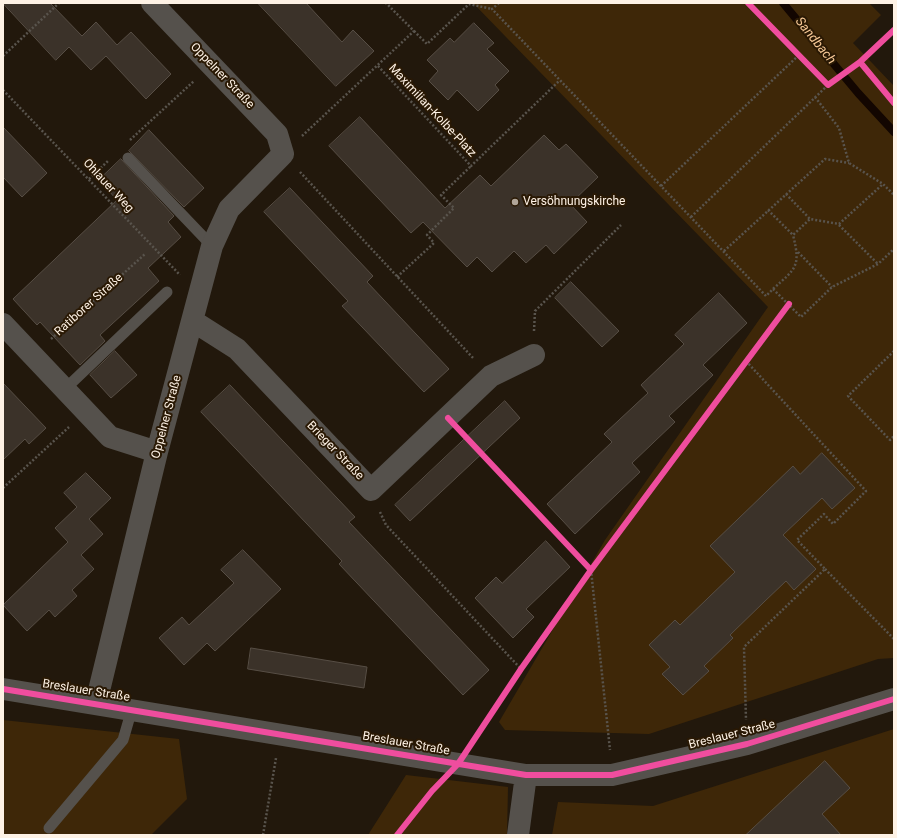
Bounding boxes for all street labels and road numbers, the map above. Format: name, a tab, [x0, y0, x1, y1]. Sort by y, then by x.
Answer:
street label: Oppelner Straße	[187, 40, 257, 112]
street label: Maximilian-Kolbe-Platz	[385, 61, 479, 161]
street label: Ohlauer Weg	[80, 156, 136, 216]
street label: Ratiborer Straße	[52, 271, 126, 339]
street label: Oppelner Straße	[149, 374, 185, 460]
street label: Brieger Straße	[303, 419, 367, 483]
street label: Breslauer Straße	[41, 677, 131, 705]
street label: Breslauer Straße	[687, 717, 777, 753]
street label: Breslauer Straße	[361, 729, 451, 759]

